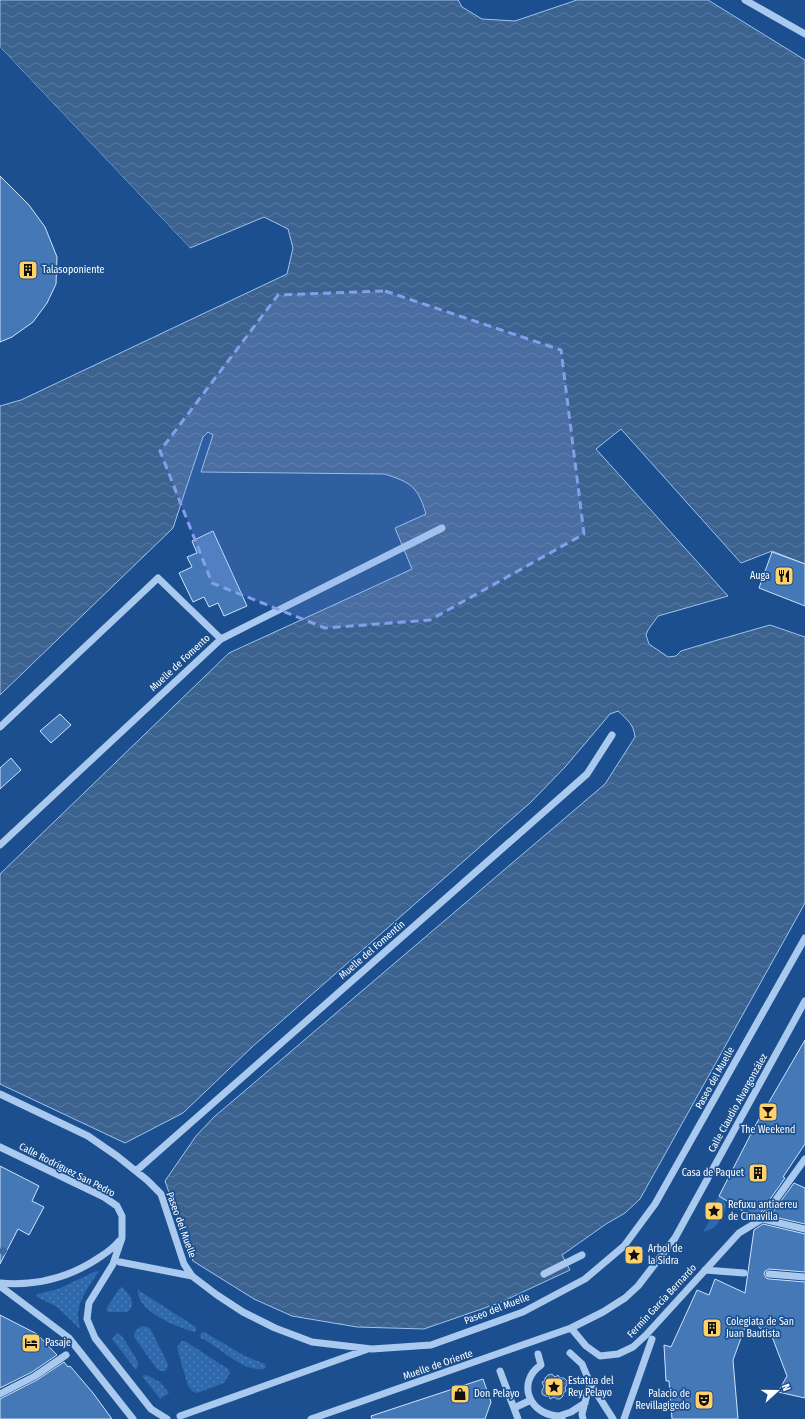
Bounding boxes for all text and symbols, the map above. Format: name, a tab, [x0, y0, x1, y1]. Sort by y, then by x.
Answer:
building icon: Talasoponiente	[17, 259, 39, 281]
place label: Talasoponiente	[42, 264, 105, 276]
restaurant icon: Auga	[773, 565, 795, 587]
place label: Auga	[750, 570, 770, 582]
street label: Muelle de Fomento	[147, 632, 213, 694]
street label: Muelle del Fomentín	[336, 917, 407, 982]
street label: Paseo del Muelle	[693, 1045, 737, 1111]
street label: Calle Claudio Alvargonzález	[706, 1052, 770, 1154]
bar icon: The Weekend	[757, 1101, 779, 1123]
place label: The Weekend	[741, 1124, 795, 1136]
street label: Calle Rodríguez San Pedro	[17, 1140, 118, 1200]
building icon: Casa de Paquet	[747, 1162, 769, 1184]
place label: Casa de Paquet	[682, 1167, 745, 1179]
street label: Paseo del Muelle	[164, 1190, 198, 1260]
place label: Refuxu antiaereu de Cimavilla	[728, 1199, 798, 1223]
place icon: Refuxu antiaereu de Cimavilla	[703, 1200, 725, 1222]
place label: Arbol de la Sidra	[648, 1243, 683, 1267]
place icon: Arbol de la Sidra	[623, 1244, 645, 1266]
street label: Fermín García Bernardo	[624, 1261, 699, 1340]
street label: Paseo del Muelle	[463, 1291, 531, 1327]
place label: Colegiata de San Juan Bautista	[726, 1316, 794, 1340]
building icon: Colegiata de San Juan Bautista	[701, 1317, 723, 1339]
hotel icon: Pasaje	[20, 1332, 42, 1354]
place label: Pasaje	[45, 1337, 71, 1349]
street label: Muelle de Oriente	[402, 1347, 475, 1383]
north arrow	[757, 1371, 797, 1411]
place label: Estatua del Rey Pelayo	[568, 1375, 614, 1399]
place icon: Estatua del Rey Pelayo	[543, 1376, 565, 1398]
text: N	[779, 1382, 793, 1393]
shop icon: Don Pelayo	[449, 1383, 471, 1405]
place label: Don Pelayo	[474, 1388, 520, 1400]
place label: Palacio de Revillagigedo	[635, 1388, 690, 1412]
theatre icon: Palacio de Revillagigedo	[693, 1389, 715, 1411]

